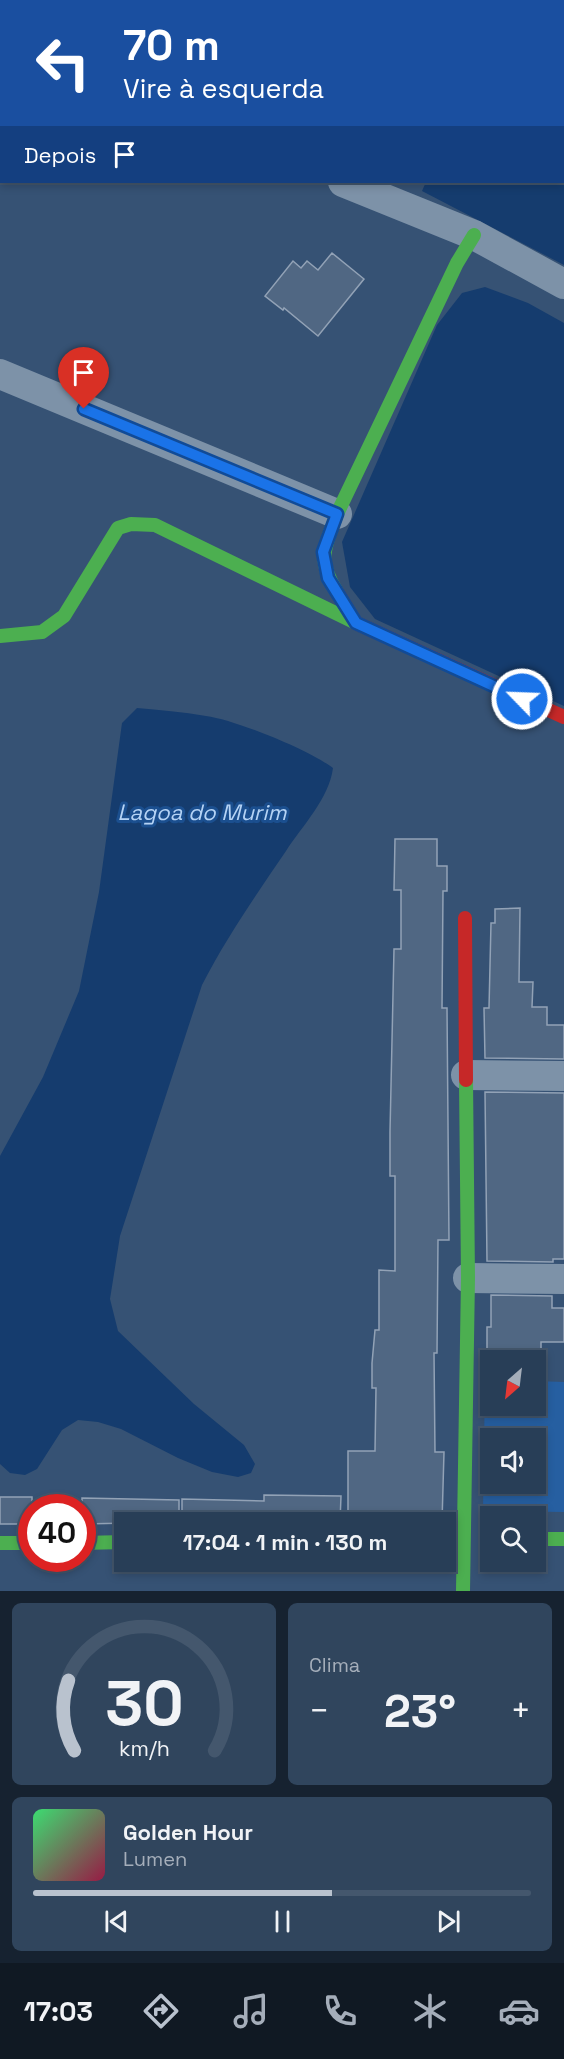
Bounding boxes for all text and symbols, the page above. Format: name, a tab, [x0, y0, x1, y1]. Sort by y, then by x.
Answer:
text: 70 m	[123, 19, 220, 72]
icon: left	[24, 24, 102, 102]
text: Vire à esquerda	[123, 71, 324, 106]
icon: arrive	[108, 138, 141, 171]
text: Depois	[24, 141, 96, 169]
pin	[58, 347, 109, 409]
icon: arrive	[67, 356, 100, 389]
position arrow	[490, 667, 554, 731]
water label: Lagoa do Murim	[118, 798, 288, 826]
north arrow	[480, 1350, 546, 1416]
map controls	[480, 1350, 546, 1572]
button: sound	[480, 1428, 546, 1494]
speed limit sign: 40	[18, 1494, 96, 1572]
button: search	[480, 1506, 546, 1572]
text: 17:04 · 1 min · 130 m	[183, 1528, 387, 1556]
text: Clima	[309, 1652, 360, 1678]
text: 30	[105, 1664, 183, 1743]
text: 23°	[384, 1683, 456, 1740]
text: −	[309, 1690, 329, 1732]
text: +	[511, 1690, 531, 1732]
text: km/h	[118, 1735, 170, 1762]
text: Golden Hour	[123, 1818, 253, 1846]
text: Lumen	[123, 1846, 187, 1872]
icon: previous	[100, 1905, 133, 1938]
icon: pause	[266, 1905, 299, 1938]
icon: next	[432, 1905, 465, 1938]
icon: directions	[140, 1990, 182, 2032]
icon: music	[230, 1990, 272, 2032]
icon: phone	[319, 1990, 361, 2032]
icon: climate	[409, 1990, 451, 2032]
icon: car	[498, 1990, 540, 2032]
text: 17:03	[24, 1994, 93, 2029]

